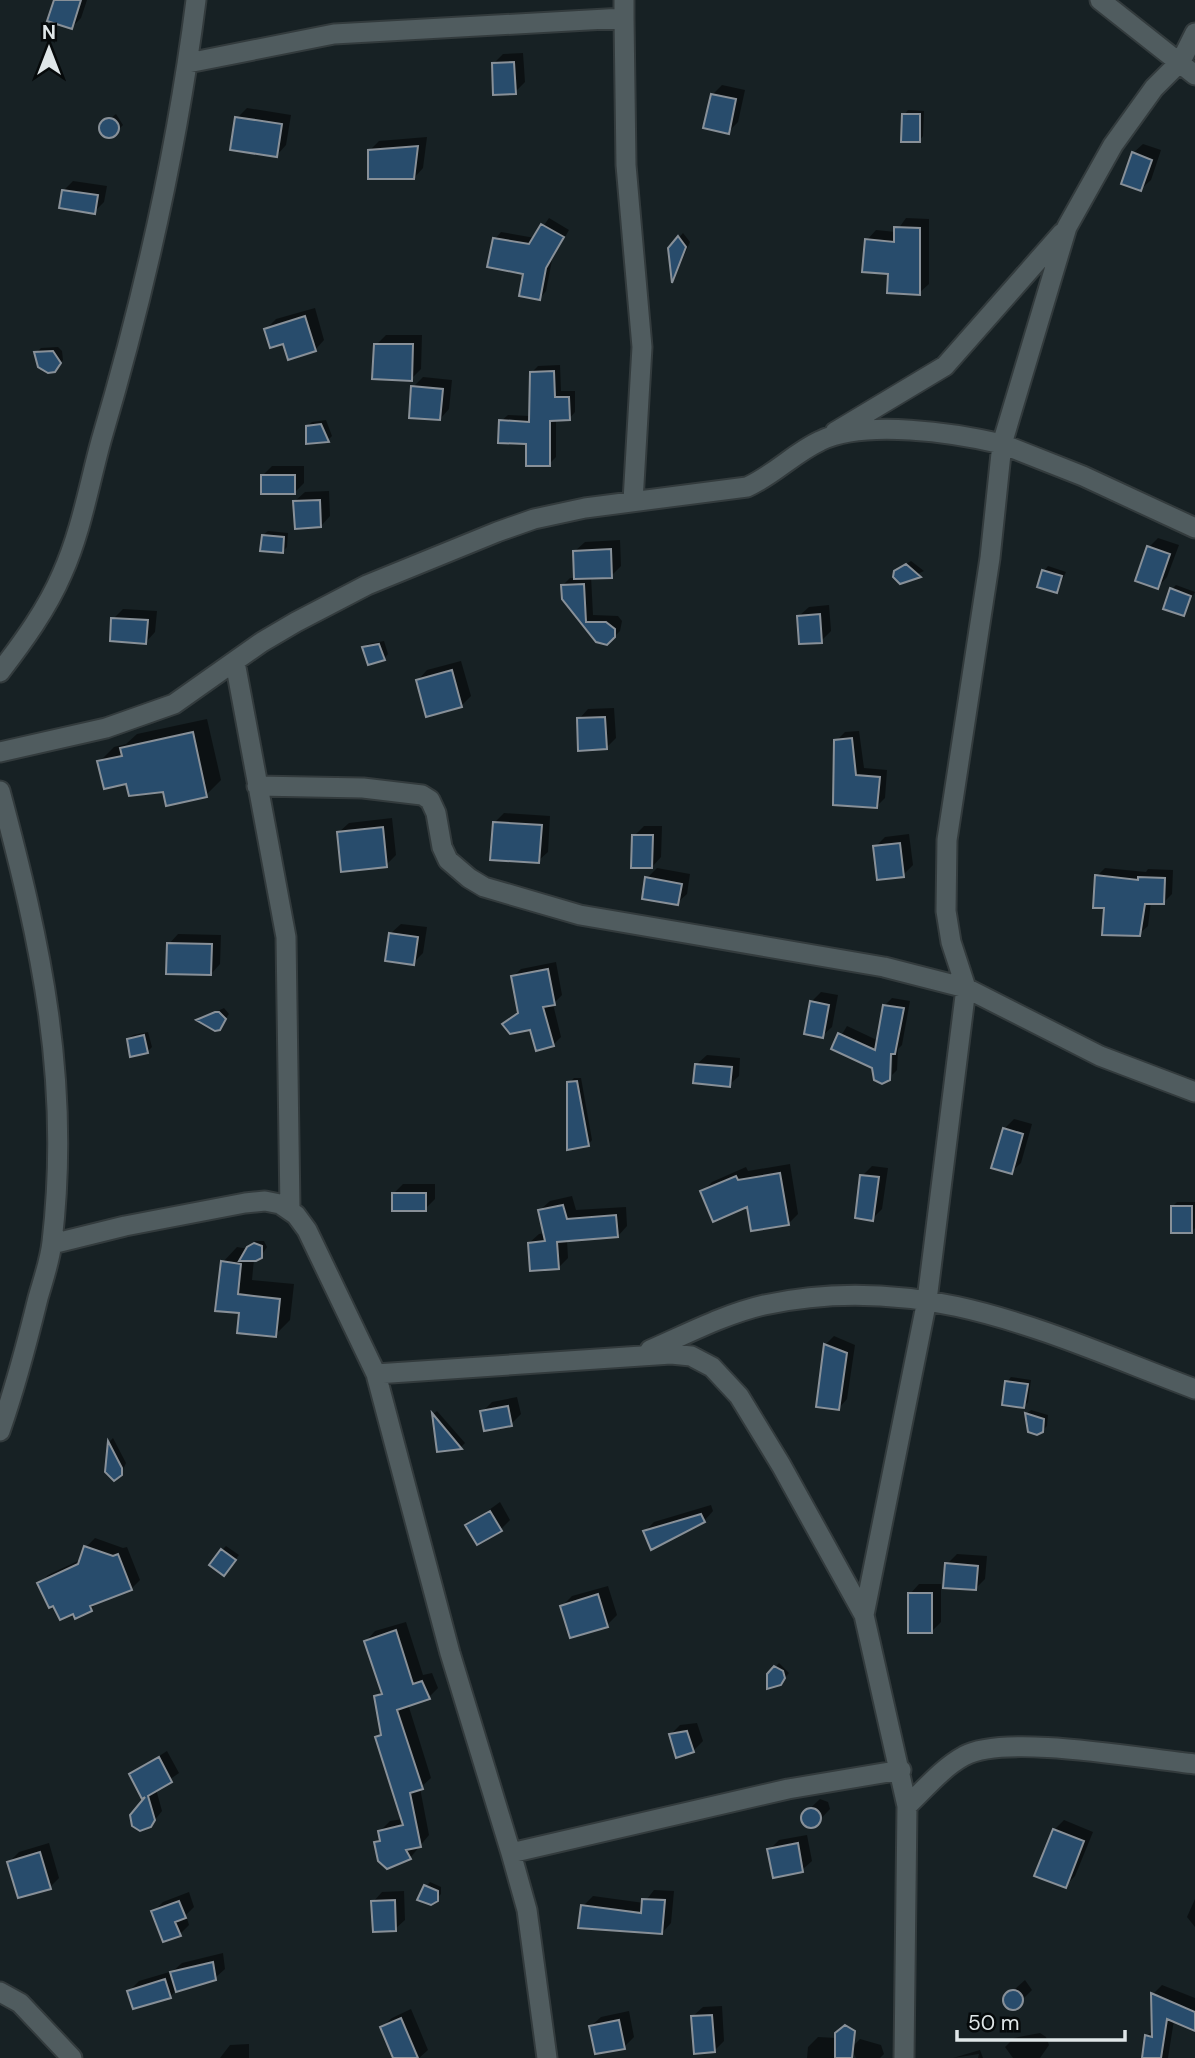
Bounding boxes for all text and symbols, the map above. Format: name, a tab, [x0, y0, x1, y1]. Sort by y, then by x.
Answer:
north arrow	[14, 14, 84, 84]
text: N	[42, 20, 56, 45]
scale bar	[957, 1998, 1125, 2042]
text: 50 m	[968, 2009, 1019, 2037]

